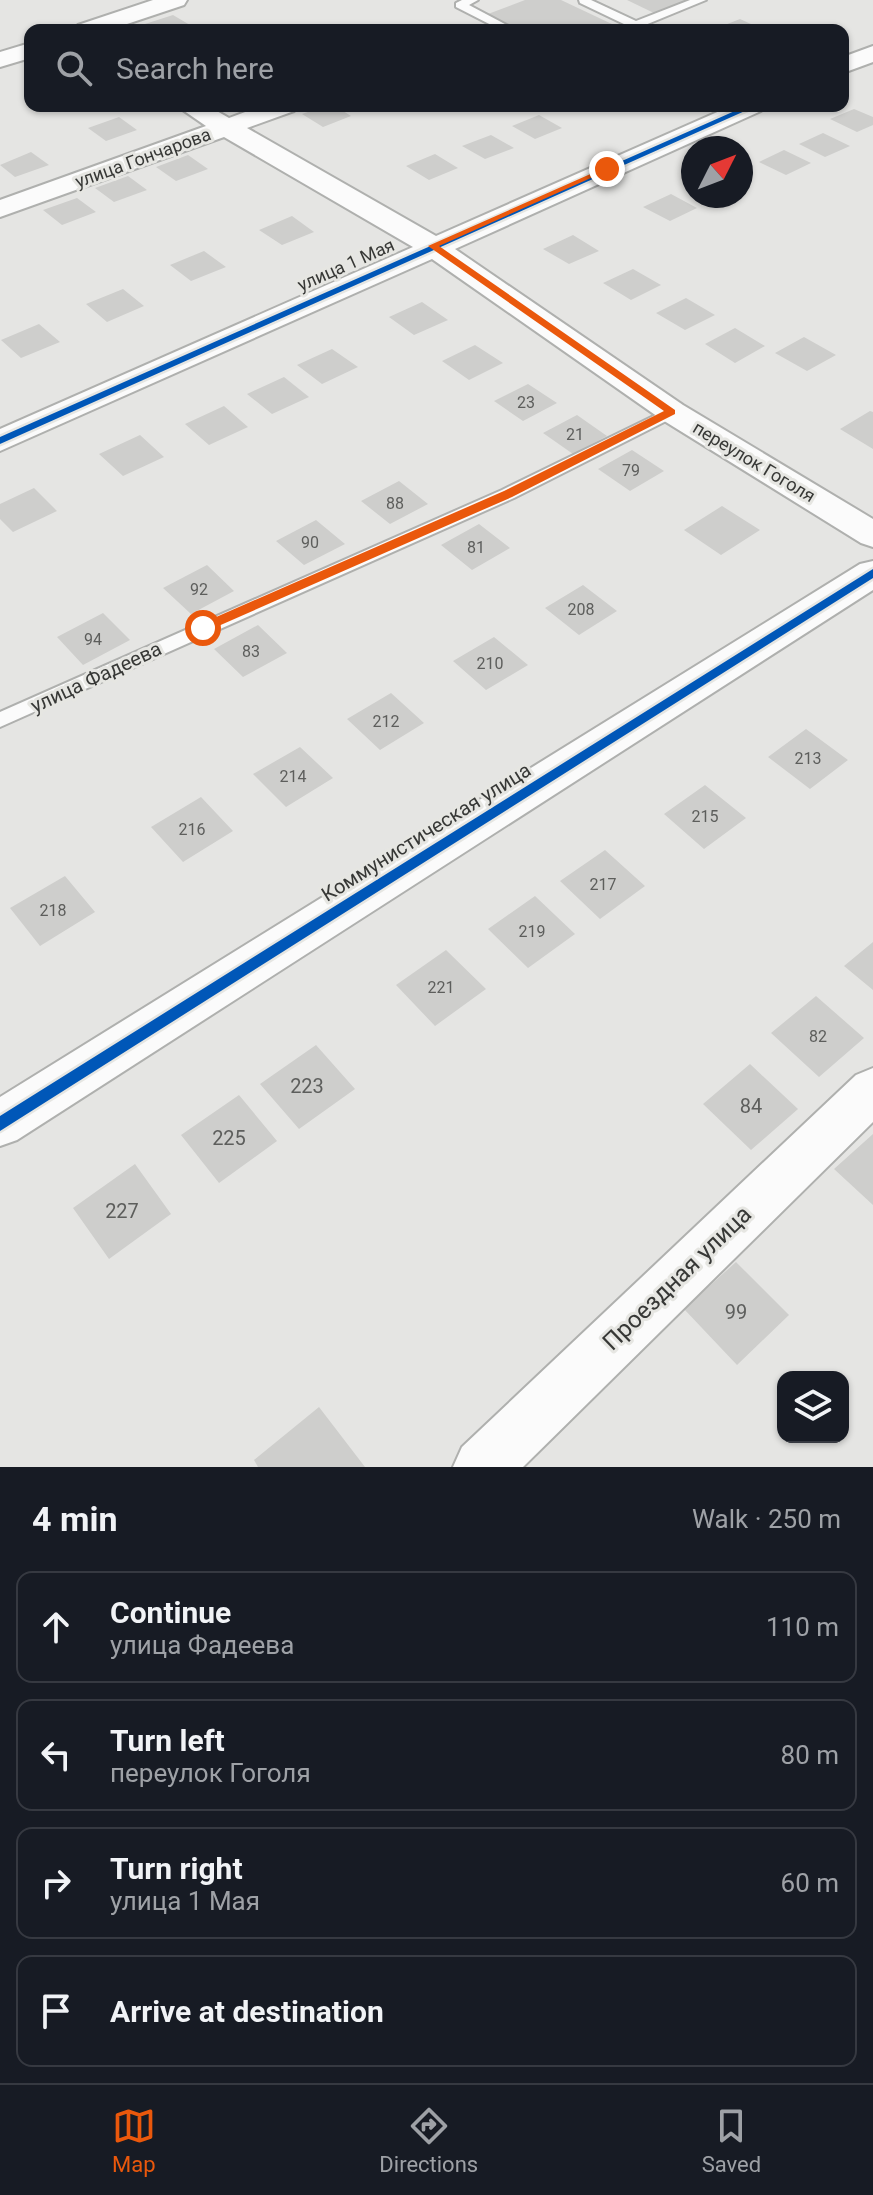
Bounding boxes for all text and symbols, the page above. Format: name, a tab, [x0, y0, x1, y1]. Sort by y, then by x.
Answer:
search box	[24, 24, 849, 112]
icon: search	[52, 46, 96, 90]
text: Search here	[116, 51, 274, 86]
street label: улица Гончарова	[72, 123, 214, 192]
north arrow	[681, 136, 753, 208]
route end	[589, 151, 625, 187]
street label: улица 1 Мая	[294, 234, 398, 295]
house number: 23	[517, 393, 535, 412]
street label: переулок Гоголя	[689, 417, 819, 506]
house number: 21	[566, 425, 584, 444]
house number: 79	[622, 461, 640, 480]
house number: 88	[386, 494, 404, 513]
house number: 90	[301, 533, 319, 552]
house number: 81	[467, 538, 485, 557]
house number: 92	[190, 580, 208, 599]
house number: 208	[568, 600, 594, 619]
route start	[185, 610, 221, 646]
house number: 94	[84, 630, 102, 649]
street label: улица Фадеева	[27, 636, 165, 718]
house number: 83	[242, 642, 260, 661]
house number: 210	[477, 654, 503, 673]
house number: 212	[373, 712, 399, 731]
house number: 213	[795, 749, 821, 768]
street label: Коммунистическая улица	[317, 758, 535, 906]
house number: 214	[280, 767, 306, 786]
house number: 215	[692, 807, 718, 826]
house number: 216	[179, 820, 205, 839]
house number: 217	[590, 875, 616, 894]
house number: 218	[40, 901, 66, 920]
house number: 219	[519, 922, 545, 941]
house number: 221	[428, 978, 454, 997]
house number: 82	[809, 1027, 827, 1046]
house number: 223	[290, 1074, 324, 1098]
house number: 84	[740, 1094, 762, 1118]
house number: 225	[212, 1126, 246, 1150]
house number: 227	[105, 1199, 139, 1223]
street label: Проездная улица	[597, 1200, 757, 1356]
house number: 99	[725, 1300, 747, 1324]
map controls	[777, 1371, 849, 1443]
button: layers	[777, 1371, 849, 1443]
text: 4 min	[32, 1499, 117, 1539]
text: Walk · 250 m	[692, 1504, 841, 1534]
text: Continue	[110, 1595, 231, 1630]
icon: ahead	[34, 1605, 78, 1649]
text: 110 m	[766, 1612, 839, 1642]
text: улица Фадеева	[110, 1630, 294, 1660]
text: Turn left	[110, 1723, 225, 1758]
icon: left	[34, 1733, 78, 1777]
text: 80 m	[781, 1740, 839, 1770]
text: переулок Гоголя	[110, 1758, 311, 1788]
text: Turn right	[110, 1851, 243, 1886]
icon: right	[34, 1861, 78, 1905]
text: 60 m	[781, 1868, 839, 1898]
text: улица 1 Мая	[110, 1886, 260, 1916]
icon: arrive	[34, 1989, 78, 2033]
text: Arrive at destination	[110, 1994, 384, 2029]
tab: Map	[112, 2104, 156, 2177]
tab: Directions	[379, 2104, 478, 2177]
tab: Saved	[702, 2104, 761, 2177]

